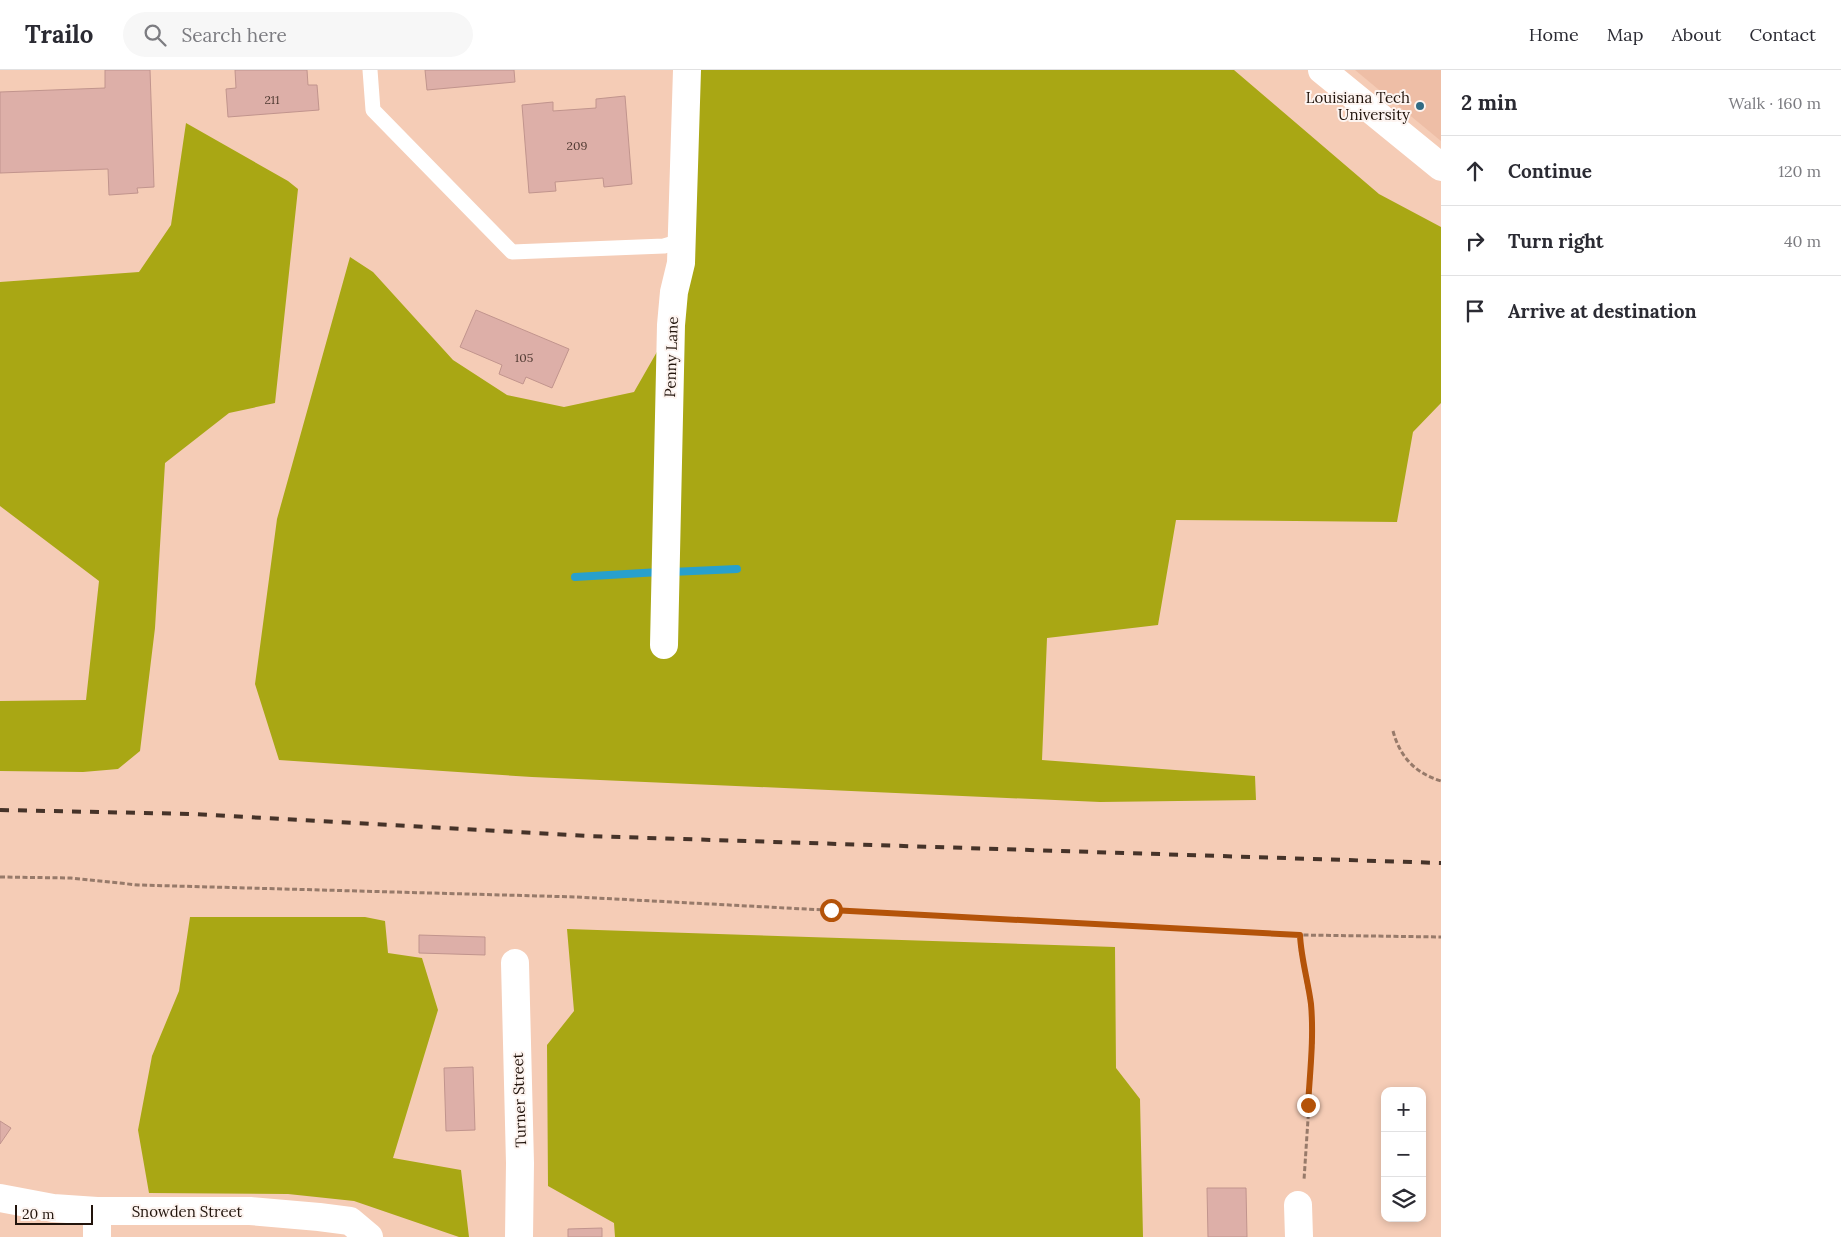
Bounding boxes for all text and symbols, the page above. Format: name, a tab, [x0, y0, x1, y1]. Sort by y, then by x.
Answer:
search box	[123, 12, 473, 57]
text: Trailo	[25, 19, 93, 50]
icon: search	[141, 21, 169, 49]
text: Search here	[181, 23, 287, 47]
text: Home	[1529, 23, 1579, 46]
text: Map	[1607, 23, 1643, 46]
text: About	[1671, 23, 1721, 46]
text: Contact	[1749, 23, 1816, 46]
place label: Louisiana Tech University	[1306, 88, 1410, 124]
text: 2 min	[1461, 89, 1517, 116]
house number: 211	[264, 92, 280, 107]
text: Walk · 160 m	[1729, 93, 1821, 113]
marker: Louisiana Tech University	[1414, 100, 1426, 112]
house number: 209	[567, 138, 587, 153]
icon: ahead	[1461, 157, 1489, 185]
text: Continue	[1508, 159, 1592, 183]
text: 120 m	[1778, 161, 1821, 181]
icon: right	[1461, 227, 1489, 255]
text: Turn right	[1508, 229, 1604, 253]
text: 40 m	[1784, 231, 1821, 251]
icon: arrive	[1461, 297, 1489, 325]
text: Arrive at destination	[1508, 299, 1697, 323]
street label: Penny Lane	[660, 316, 682, 398]
house number: 105	[515, 350, 533, 365]
route start	[820, 899, 843, 922]
street label: Turner Street	[508, 1052, 530, 1148]
map controls	[1381, 1087, 1426, 1222]
button: +	[1381, 1087, 1426, 1132]
route end	[1297, 1094, 1320, 1117]
button: −	[1381, 1132, 1426, 1177]
button: layers	[1381, 1177, 1426, 1222]
scale bar	[15, 1202, 92, 1225]
street label: Snowden Street	[132, 1202, 243, 1221]
text: 20 m	[22, 1205, 54, 1223]

